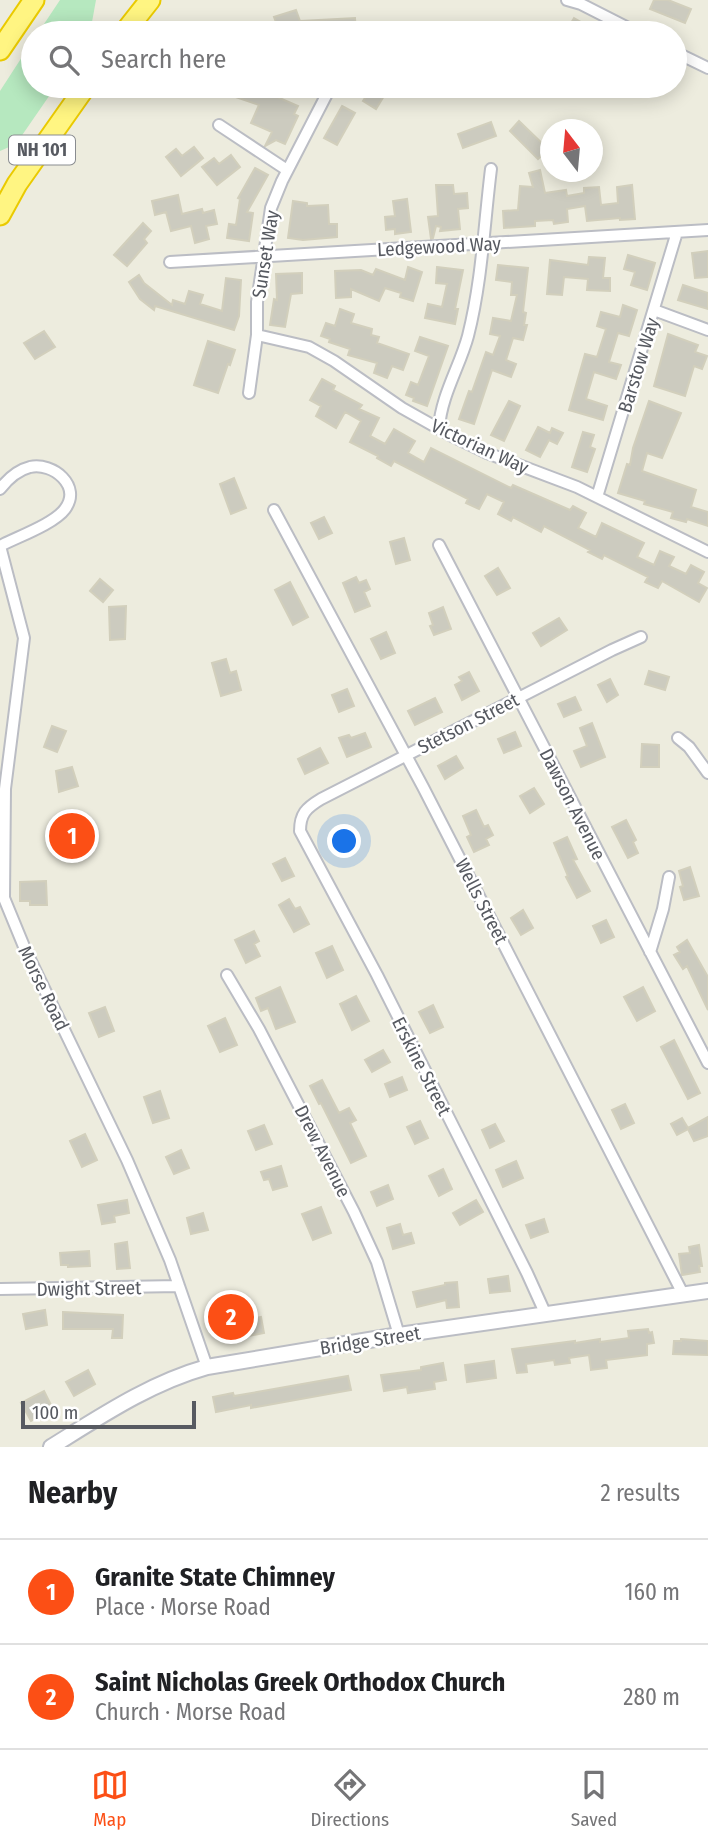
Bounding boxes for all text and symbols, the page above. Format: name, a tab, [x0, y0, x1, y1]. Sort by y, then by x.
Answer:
search box	[21, 21, 687, 98]
icon: search	[45, 41, 83, 79]
text: Search here	[101, 44, 226, 75]
north arrow	[540, 119, 603, 182]
road number: NH 101	[9, 135, 75, 164]
street label: Sunset Way	[247, 208, 284, 300]
street label: Ledgewood Way	[377, 232, 502, 261]
street label: Barstow Way	[613, 314, 664, 415]
street label: Victorian Way	[427, 414, 533, 479]
street label: Stetson Street	[414, 688, 523, 759]
street label: Dawson Avenue	[535, 745, 611, 864]
pin: 1	[49, 810, 95, 862]
your location	[327, 824, 361, 858]
street label: Wells Street	[450, 855, 513, 948]
street label: Morse Road	[13, 942, 74, 1034]
street label: Erskine Street	[387, 1013, 457, 1120]
street label: Drew Avenue	[289, 1101, 356, 1201]
street label: Dwight Street	[37, 1276, 142, 1301]
pin: 2	[208, 1291, 254, 1343]
street label: Bridge Street	[318, 1321, 423, 1360]
scale bar	[21, 1398, 196, 1430]
text: 100 m	[32, 1401, 78, 1424]
text: Nearby	[28, 1475, 117, 1511]
text: 2 results	[600, 1479, 680, 1507]
text: Granite State Chimney	[95, 1562, 335, 1593]
text: 1	[46, 1578, 56, 1606]
text: 160 m	[625, 1578, 680, 1606]
text: Place · Morse Road	[95, 1593, 271, 1621]
text: Saint Nicholas Greek Orthodox Church	[95, 1667, 505, 1698]
text: 2	[46, 1683, 56, 1711]
text: 280 m	[623, 1683, 680, 1711]
text: Church · Morse Road	[95, 1698, 286, 1726]
tab: Map	[91, 1766, 129, 1831]
tab: Directions	[311, 1766, 389, 1831]
tab: Saved	[571, 1766, 617, 1831]

